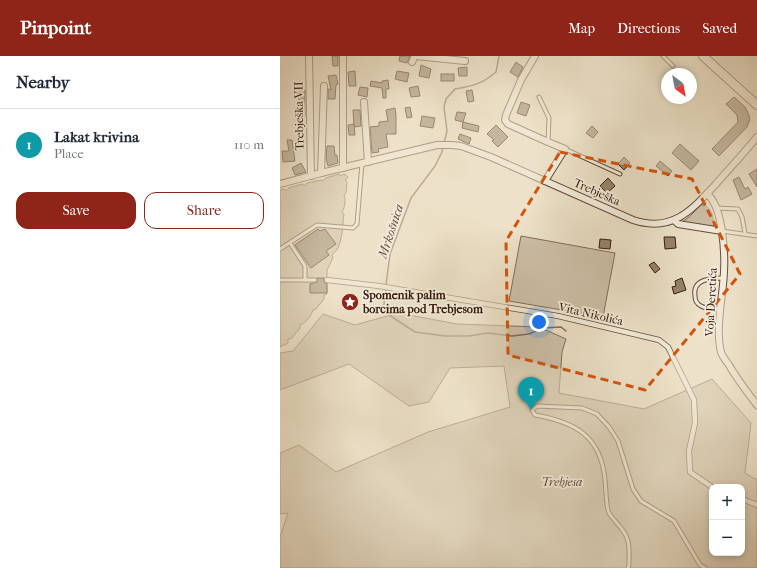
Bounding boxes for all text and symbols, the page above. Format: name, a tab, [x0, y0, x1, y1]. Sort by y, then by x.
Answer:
text: Pinpoint	[20, 17, 91, 39]
text: Map	[568, 20, 595, 37]
text: Directions	[617, 20, 680, 37]
text: Saved	[702, 20, 737, 37]
north arrow	[661, 68, 697, 104]
text: Nearby	[16, 72, 70, 92]
street label: Trebješka VII	[291, 81, 307, 151]
text: Lakat krivina	[54, 128, 139, 146]
text: 1	[27, 137, 31, 152]
text: 110 m	[234, 137, 264, 152]
text: Place	[54, 146, 84, 161]
street label: Trebješka	[572, 176, 623, 209]
button: Save	[16, 192, 136, 229]
button: Share	[144, 192, 264, 229]
water label: Mrkošnica	[374, 202, 406, 261]
street label: Voja Deretića	[702, 267, 720, 338]
place label: Spomenik palim borcima pod Trebjesom	[362, 288, 484, 317]
place icon: Spomenik palim borcima pod Trebjesom	[340, 292, 360, 312]
street label: Vita Nikolića	[556, 300, 625, 328]
your location	[529, 312, 549, 332]
pin: 1	[518, 377, 544, 410]
park label: Trebjesa	[542, 475, 582, 489]
map controls	[709, 484, 745, 556]
button: +	[709, 484, 745, 520]
button: −	[709, 520, 745, 556]

